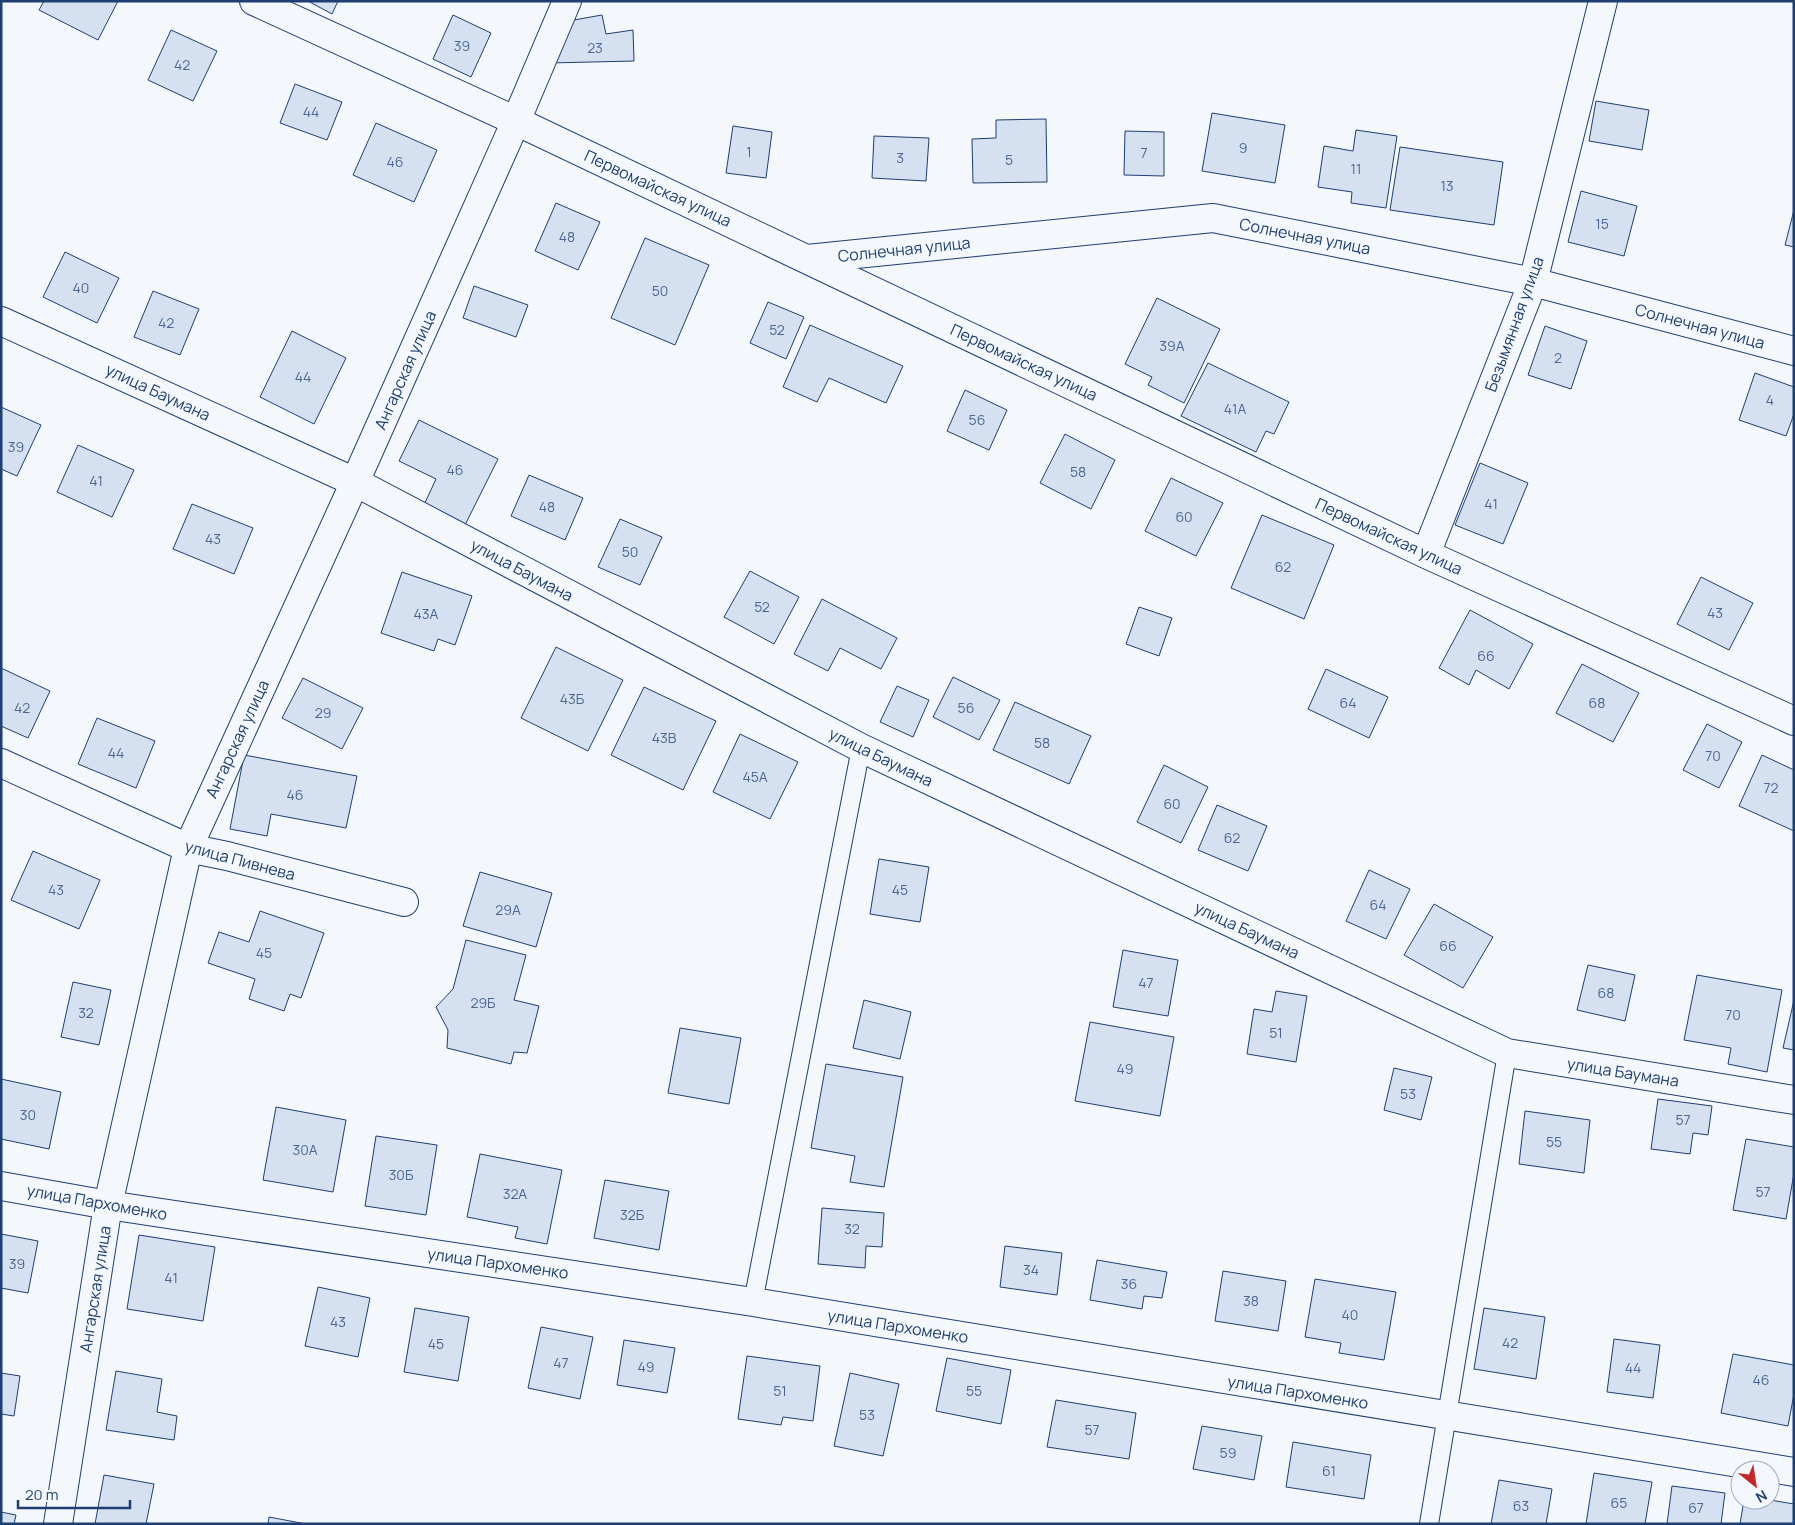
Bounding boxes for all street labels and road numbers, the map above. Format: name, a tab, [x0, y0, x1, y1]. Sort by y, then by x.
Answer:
street label: Первомайская улица	[581, 144, 735, 232]
street label: Солнечная улица	[1238, 212, 1372, 260]
street label: Солнечная улица	[837, 231, 971, 267]
street label: Безымянная улица	[1479, 253, 1549, 395]
street label: Солнечная улица	[1633, 298, 1767, 354]
street label: Ангарская улица	[369, 307, 441, 433]
street label: Первомайская улица	[947, 318, 1101, 406]
street label: улица Баумана	[102, 358, 214, 426]
street label: Первомайская улица	[1312, 492, 1466, 580]
street label: улица Баумана	[467, 534, 577, 606]
street label: Ангарская улица	[200, 676, 274, 802]
street label: улица Баумана	[825, 722, 937, 792]
street label: улица Пивнева	[182, 835, 298, 885]
street label: улица Баумана	[1191, 896, 1303, 964]
street label: улица Баумана	[1565, 1052, 1681, 1092]
street label: улица Пархоменко	[25, 1179, 169, 1225]
street label: Ангарская улица	[74, 1224, 116, 1354]
street label: улица Пархоменко	[426, 1242, 570, 1284]
street label: улица Пархоменко	[826, 1304, 970, 1348]
street label: улица Пархоменко	[1226, 1370, 1370, 1414]

